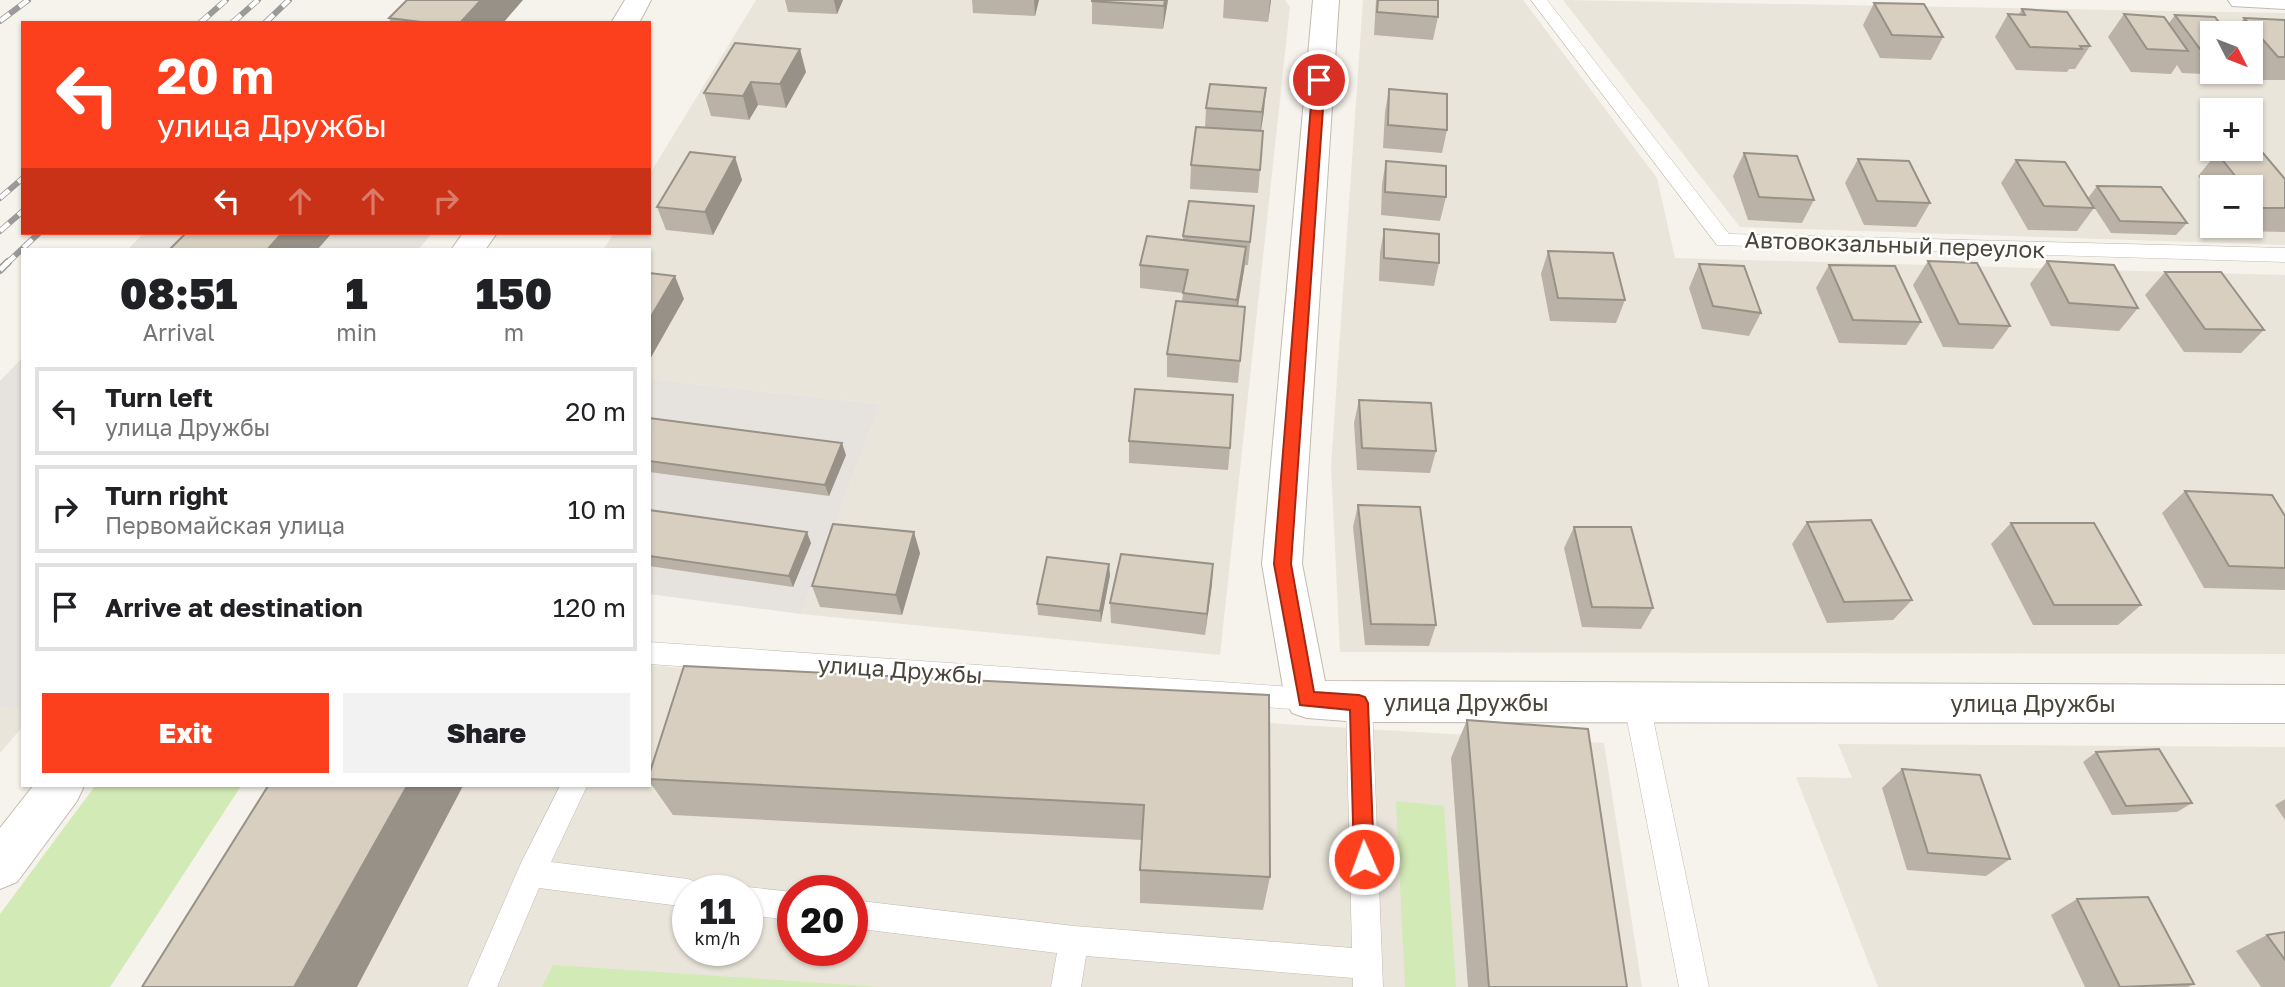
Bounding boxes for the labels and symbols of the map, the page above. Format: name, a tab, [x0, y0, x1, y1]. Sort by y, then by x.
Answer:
north arrow	[2200, 21, 2263, 84]
pin	[1289, 50, 1349, 110]
street label: Автовокзальный переулок	[1744, 225, 2046, 263]
street label: улица Дружбы	[817, 649, 984, 689]
street label: улица Дружбы	[1383, 688, 1549, 716]
street label: улица Дружбы	[1950, 689, 2116, 717]
position arrow	[1327, 822, 1401, 896]
speed limit sign: 20	[777, 875, 868, 966]

